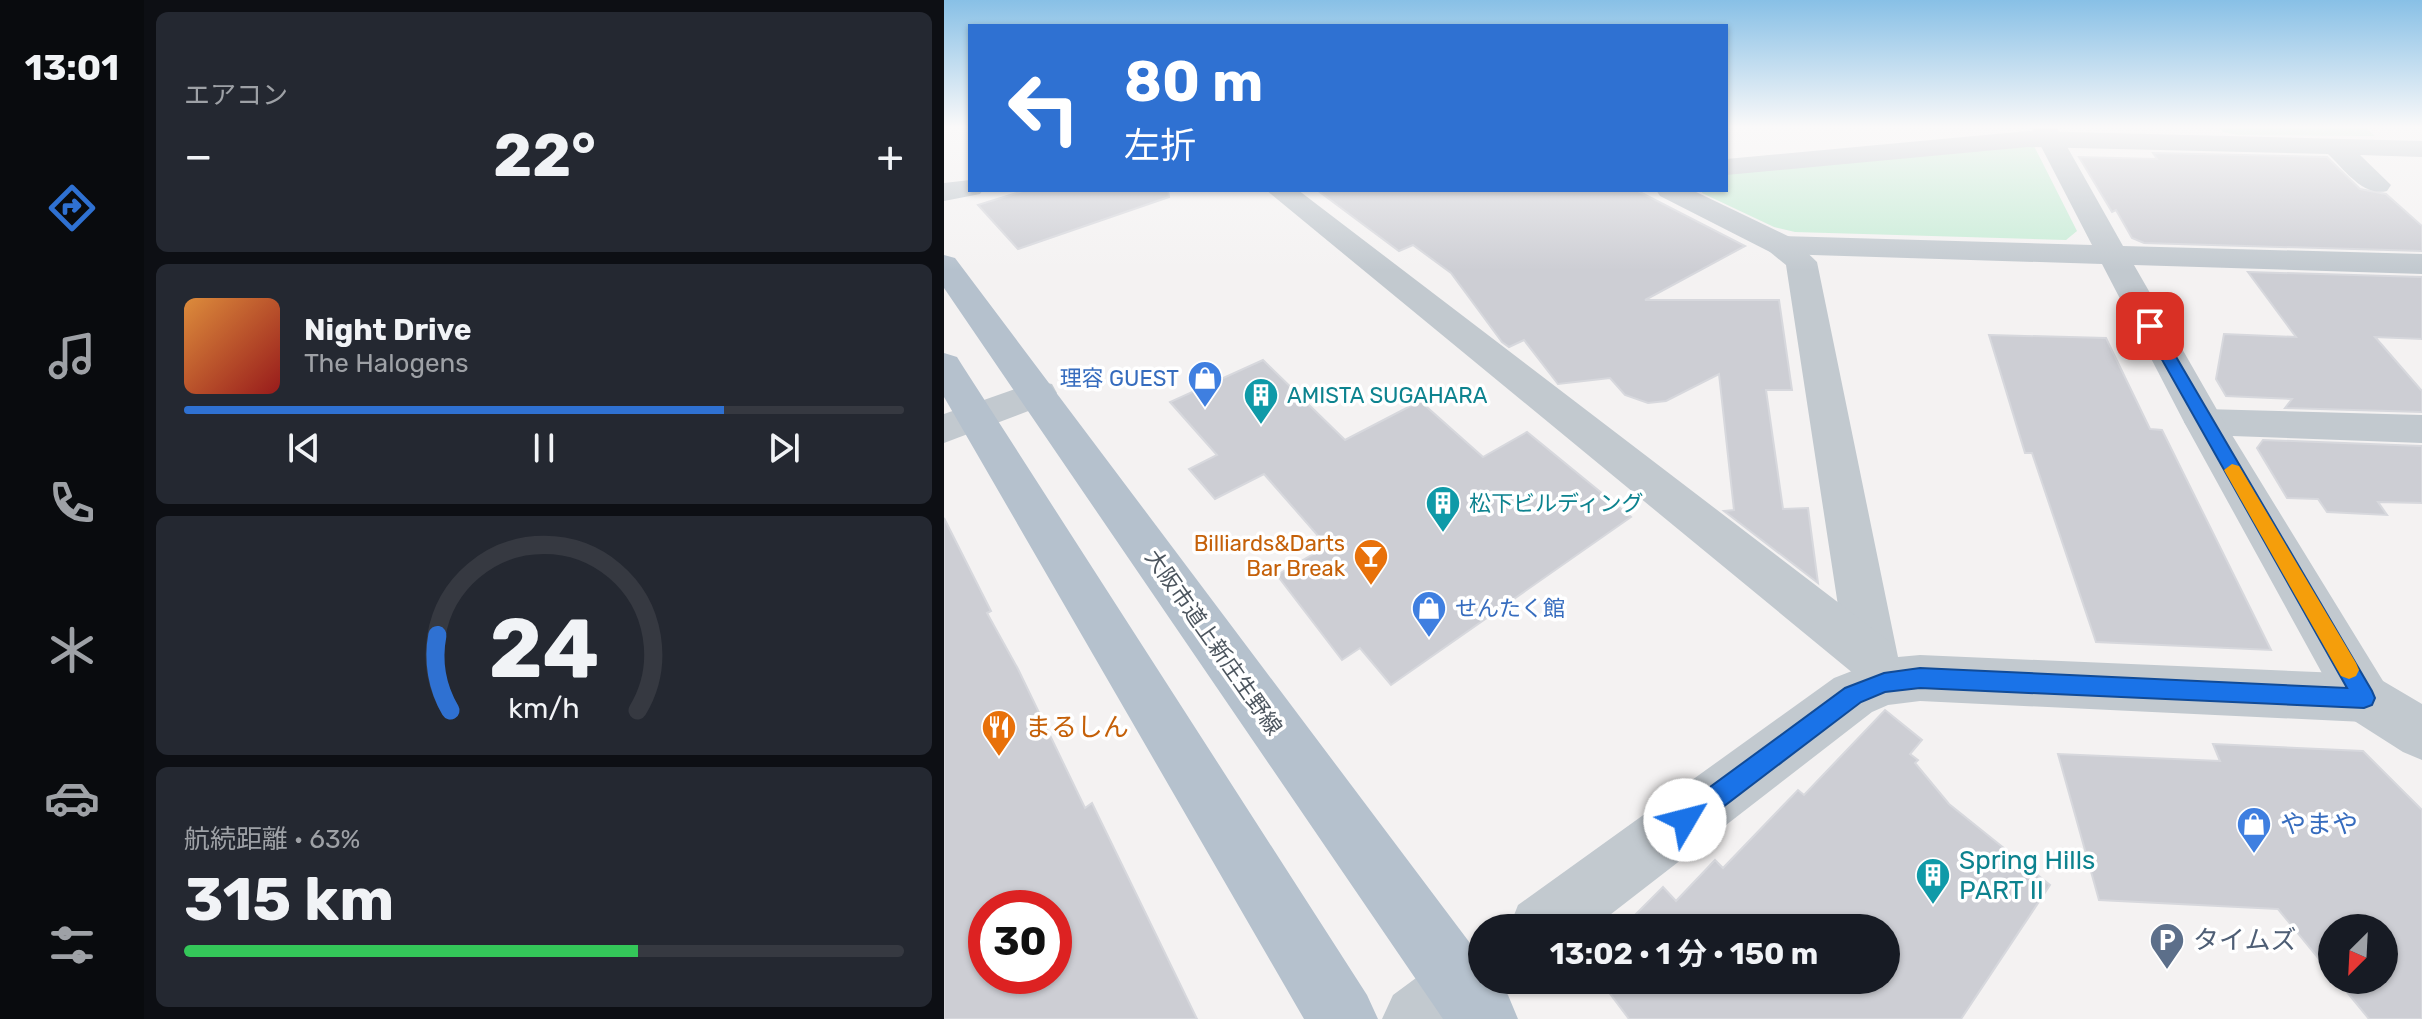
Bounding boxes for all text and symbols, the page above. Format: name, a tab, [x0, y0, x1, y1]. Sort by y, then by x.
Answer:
text: 13:01	[25, 46, 119, 89]
text: 80 m	[1124, 49, 1263, 115]
icon: left	[992, 56, 1096, 160]
text: エアコン	[184, 80, 288, 111]
text: 22°	[493, 120, 596, 191]
text: 左折	[1124, 124, 1196, 167]
text: −	[184, 130, 213, 182]
text: +	[877, 130, 904, 182]
icon: directions	[44, 180, 100, 236]
pin	[2116, 292, 2184, 360]
icon: arrive	[2128, 304, 2172, 348]
text: Night Drive	[304, 312, 472, 348]
icon: music	[44, 328, 100, 384]
text: The Halogens	[304, 348, 469, 379]
shop icon: 理容 GUEST	[1186, 359, 1224, 409]
place label: 理容 GUEST	[1060, 365, 1179, 392]
building icon: AMISTA SUGAHARA	[1242, 376, 1280, 426]
place label: AMISTA SUGAHARA	[1287, 382, 1488, 409]
icon: previous	[282, 426, 326, 470]
icon: pause	[522, 426, 566, 470]
icon: next	[762, 426, 806, 470]
icon: phone	[44, 475, 100, 531]
building icon: 松下ビルディング	[1424, 484, 1462, 534]
place label: 松下ビルディング	[1469, 490, 1643, 517]
place label: Billiards&Darts Bar Break	[1194, 530, 1346, 582]
bar icon: Billiards&Darts Bar Break	[1352, 537, 1390, 587]
street label: 大阪市道上新庄生野線	[1139, 544, 1288, 740]
shop icon: せんたく館	[1410, 589, 1448, 639]
place label: せんたく館	[1455, 595, 1565, 622]
text: 24	[489, 599, 599, 698]
icon: climate	[44, 622, 100, 678]
text: km/h	[508, 692, 580, 726]
restaurant icon: まるしん	[980, 708, 1018, 758]
place label: まるしん	[1025, 712, 1129, 743]
icon: car	[44, 770, 100, 826]
position arrow	[1643, 778, 1727, 862]
shop icon: やまや	[2235, 805, 2273, 855]
place label: やまや	[2280, 809, 2358, 840]
text: 航続距離 · 63%	[184, 824, 360, 855]
place label: Spring Hills PART II	[1959, 845, 2095, 906]
building icon: Spring Hills PART II	[1914, 856, 1952, 906]
text: 315 km	[184, 864, 394, 935]
speed limit sign: 30	[968, 890, 1072, 994]
north arrow	[2318, 914, 2398, 994]
map controls	[2318, 914, 2398, 994]
icon: filters	[44, 917, 100, 973]
parking icon: タイムズ	[2148, 921, 2186, 971]
place label: タイムズ	[2193, 925, 2296, 956]
text: 13:02 · 1 分 · 150 m	[1550, 936, 1818, 972]

